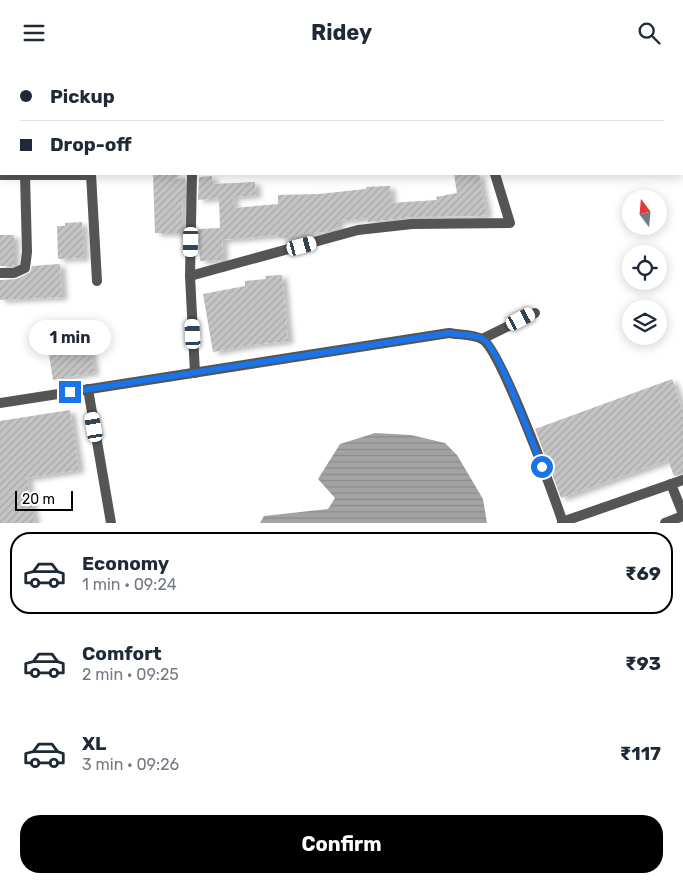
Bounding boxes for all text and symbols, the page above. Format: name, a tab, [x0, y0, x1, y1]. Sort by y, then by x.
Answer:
icon: menu	[20, 19, 48, 47]
text: Ridey	[311, 19, 372, 46]
icon: search	[635, 19, 663, 47]
text: Pickup	[50, 85, 115, 108]
text: Drop-off	[50, 133, 132, 156]
north arrow	[622, 190, 668, 235]
map controls	[622, 190, 667, 345]
car	[183, 227, 198, 257]
car	[285, 235, 318, 257]
button: locate	[622, 245, 667, 290]
button: layers	[622, 300, 667, 345]
car	[504, 306, 537, 332]
car	[184, 319, 201, 349]
callout: 1 min	[29, 320, 111, 355]
text: 1 min	[50, 328, 90, 347]
route end	[59, 381, 81, 403]
car	[84, 411, 103, 443]
route start	[531, 456, 553, 478]
scale bar	[15, 488, 72, 511]
text: 20 m	[22, 491, 55, 508]
icon: car	[22, 551, 67, 596]
text: Economy	[82, 552, 169, 575]
text: ₹69	[625, 562, 661, 585]
text: 1 min · 09:24	[82, 575, 177, 594]
icon: car	[22, 641, 67, 686]
text: Comfort	[82, 642, 162, 665]
text: ₹93	[625, 652, 661, 675]
text: 2 min · 09:25	[82, 665, 179, 684]
icon: car	[22, 731, 67, 776]
text: XL	[82, 732, 106, 755]
text: ₹117	[620, 742, 661, 765]
text: 3 min · 09:26	[82, 755, 179, 774]
button: Confirm	[20, 815, 663, 873]

